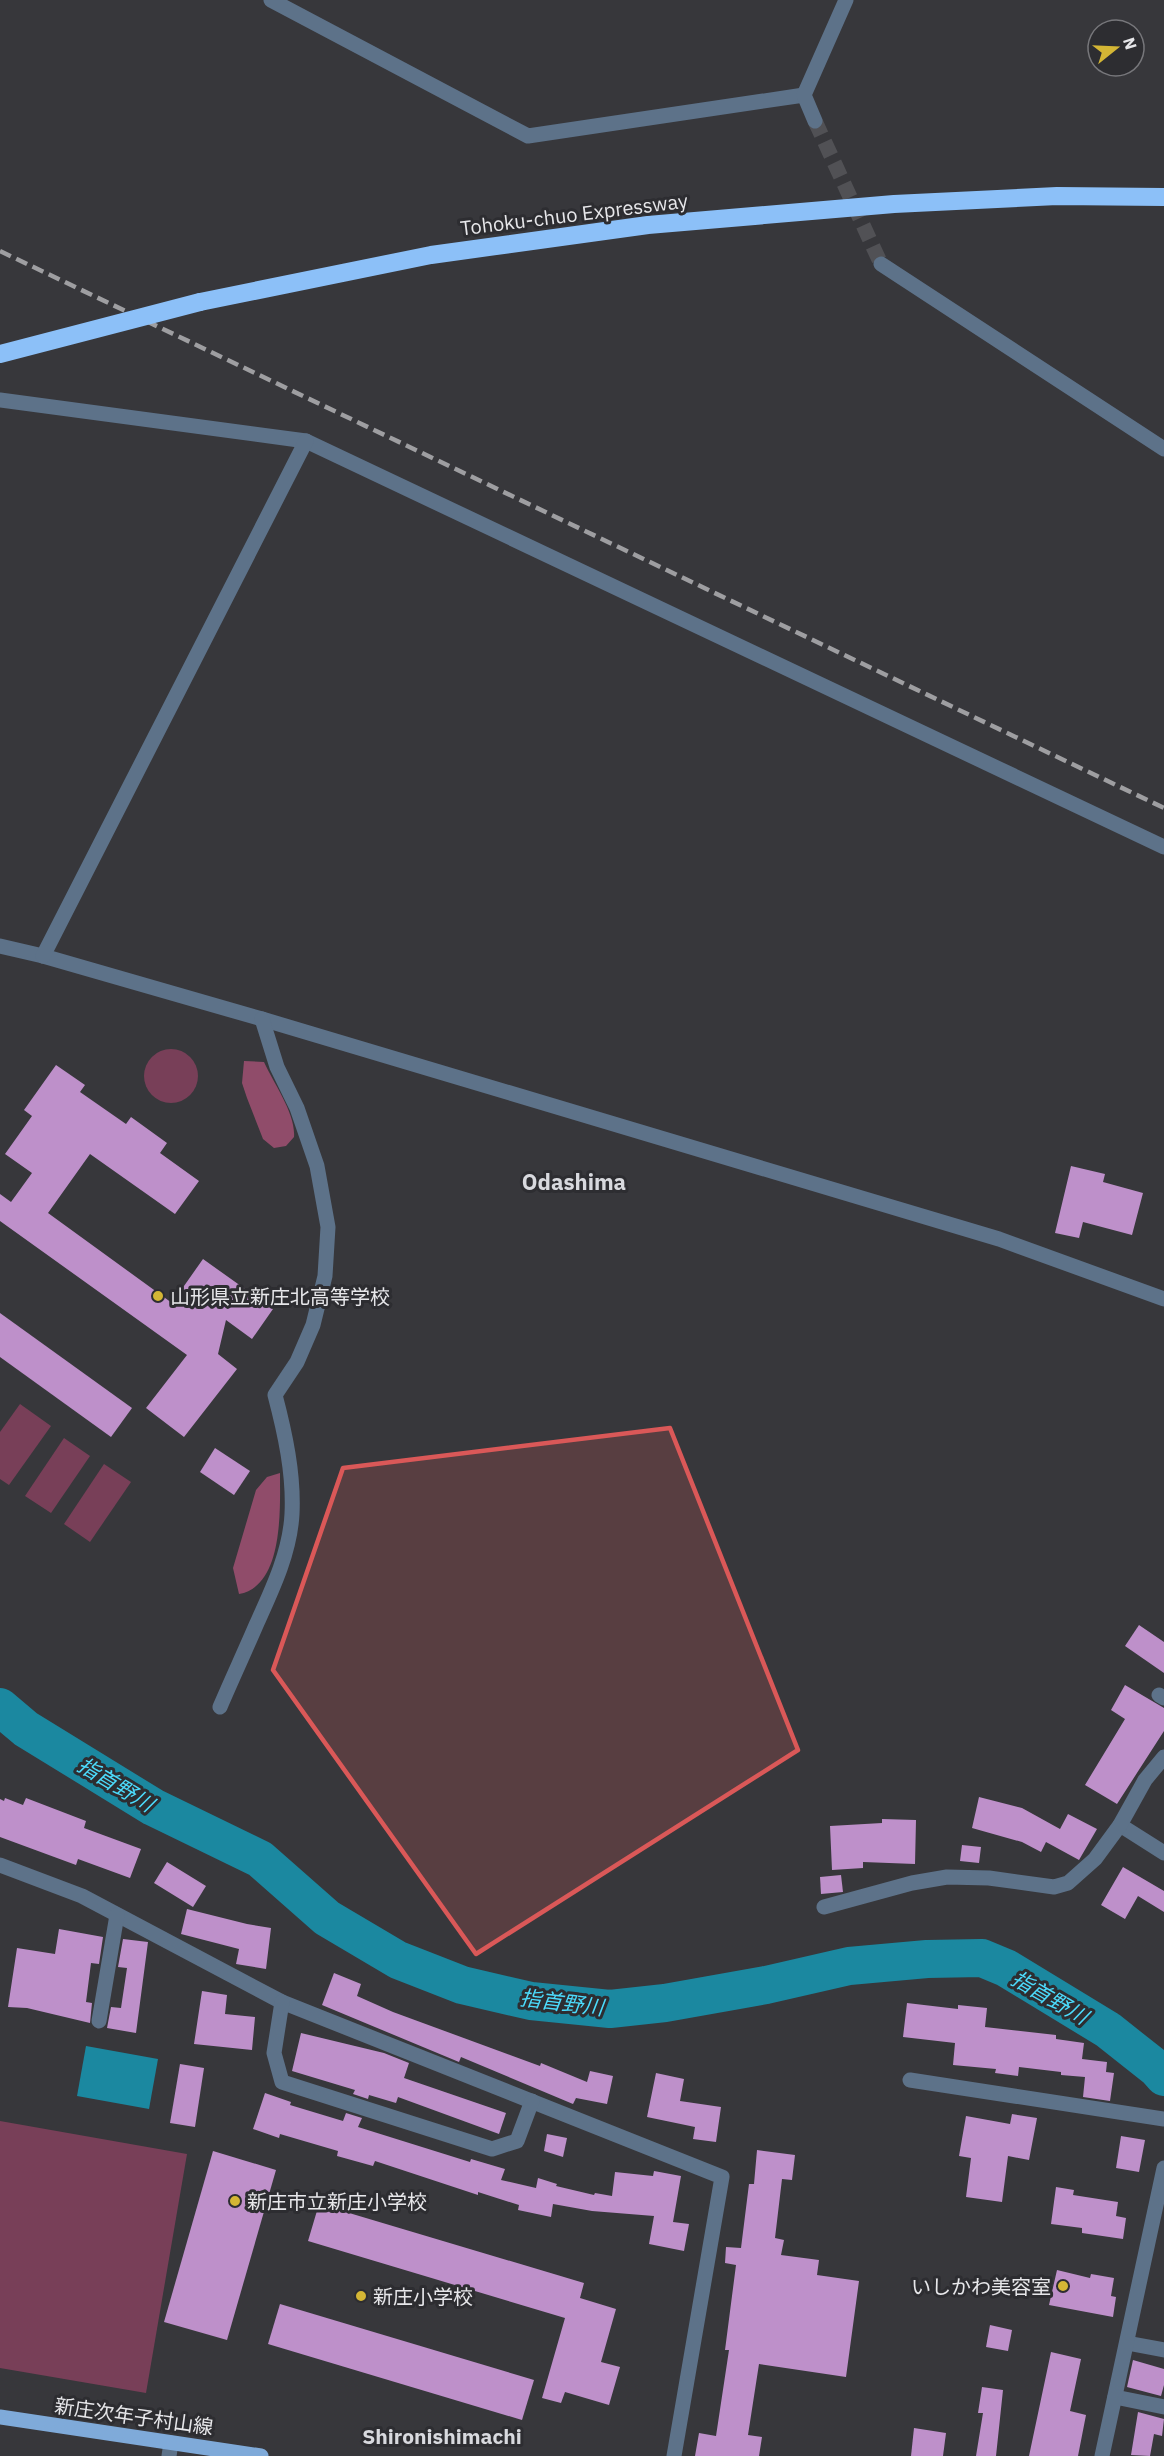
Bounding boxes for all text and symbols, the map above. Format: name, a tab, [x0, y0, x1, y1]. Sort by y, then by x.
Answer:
north arrow	[1086, 18, 1146, 78]
text: N	[1119, 35, 1142, 52]
street label: Tohoku-chuo Expressway	[459, 187, 689, 241]
district label: Odashima	[522, 1167, 626, 1196]
place label: 山形県立新庄北高等学校	[170, 1283, 390, 1310]
marker: 山形県立新庄北高等学校	[151, 1289, 165, 1303]
water label: 指首野川	[73, 1750, 161, 1819]
water label: 指首野川	[1007, 1964, 1095, 2031]
water label: 指首野川	[519, 1983, 607, 2021]
place label: 新庄市立新庄小学校	[247, 2188, 427, 2215]
marker: 新庄市立新庄小学校	[228, 2194, 242, 2208]
place label: いしかわ美容室	[911, 2273, 1051, 2300]
marker: いしかわ美容室	[1056, 2279, 1070, 2293]
place label: 新庄小学校	[373, 2283, 473, 2310]
marker: 新庄小学校	[354, 2289, 368, 2303]
street label: 新庄次年子村山線	[53, 2391, 215, 2441]
district label: Shironishimachi	[362, 2422, 522, 2450]

